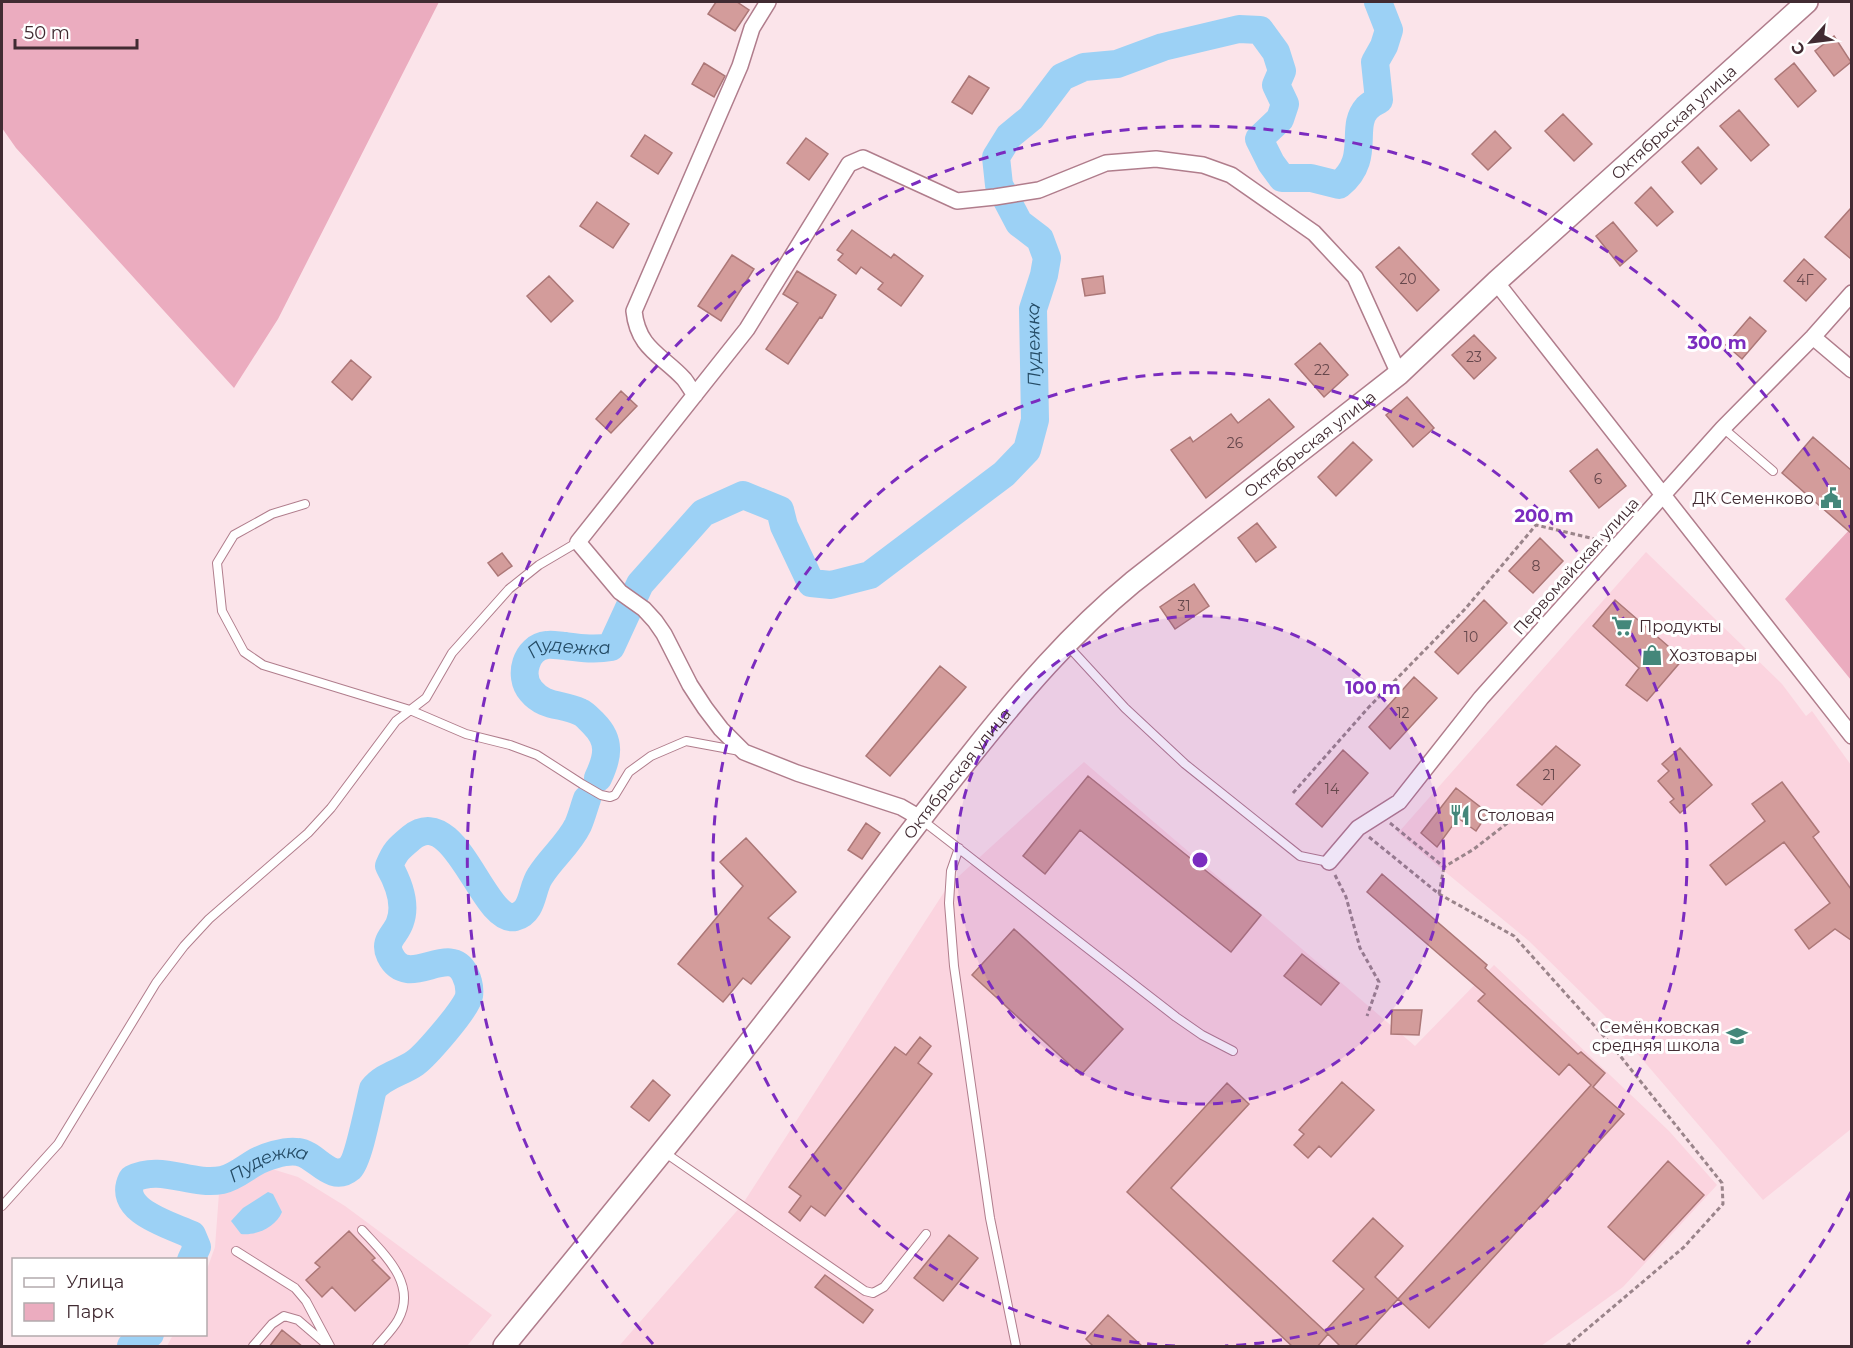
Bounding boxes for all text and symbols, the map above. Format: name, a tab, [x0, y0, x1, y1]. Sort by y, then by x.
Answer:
scale bar	[15, 12, 136, 50]
north arrow	[1781, 12, 1841, 72]
text: 50 m	[24, 22, 70, 44]
text: С	[1787, 39, 1809, 58]
street label: Октябрьская улица	[1607, 61, 1740, 183]
house number: 20	[1399, 270, 1417, 288]
house number: 4Г	[1796, 271, 1814, 289]
water label: Пудежка	[1021, 299, 1045, 387]
text: 300 m	[1686, 332, 1747, 354]
house number: 23	[1466, 348, 1482, 366]
house number: 22	[1314, 361, 1330, 379]
street label: Октябрьская улица	[1240, 387, 1379, 501]
house number: 26	[1227, 434, 1244, 452]
house number: 6	[1594, 470, 1603, 488]
public building icon: ДК Семенково	[1819, 486, 1843, 510]
place label: ДК Семенково	[1692, 489, 1814, 508]
street label: Первомайская улица	[1509, 493, 1643, 639]
text: 200 m	[1514, 505, 1574, 527]
house number: 8	[1532, 557, 1541, 575]
house number: 31	[1178, 597, 1190, 615]
supermarket icon: Продукты	[1610, 614, 1634, 638]
place label: Продукты	[1639, 617, 1722, 636]
house number: 10	[1464, 628, 1478, 646]
water label: Пудежка	[522, 633, 612, 663]
shop icon: Хозтовары	[1640, 643, 1664, 667]
place label: Хозтовары	[1669, 646, 1758, 665]
text: 100 m	[1345, 677, 1401, 699]
street label: Октябрьская улица	[899, 704, 1014, 843]
house number: 12	[1396, 704, 1410, 722]
house number: 21	[1542, 766, 1556, 784]
house number: 14	[1325, 780, 1340, 798]
restaurant icon: Столовая	[1448, 803, 1472, 827]
place label: Столовая	[1477, 806, 1555, 825]
centre of rings	[1190, 850, 1210, 870]
place label: Семёнковская средняя школа	[1592, 1018, 1720, 1055]
school or university icon: Семёнковская средняя школа	[1725, 1024, 1749, 1048]
water label: Пудежка	[225, 1140, 311, 1187]
legend	[12, 1258, 207, 1336]
text: Улица	[66, 1271, 124, 1293]
text: Парк	[66, 1301, 115, 1323]

